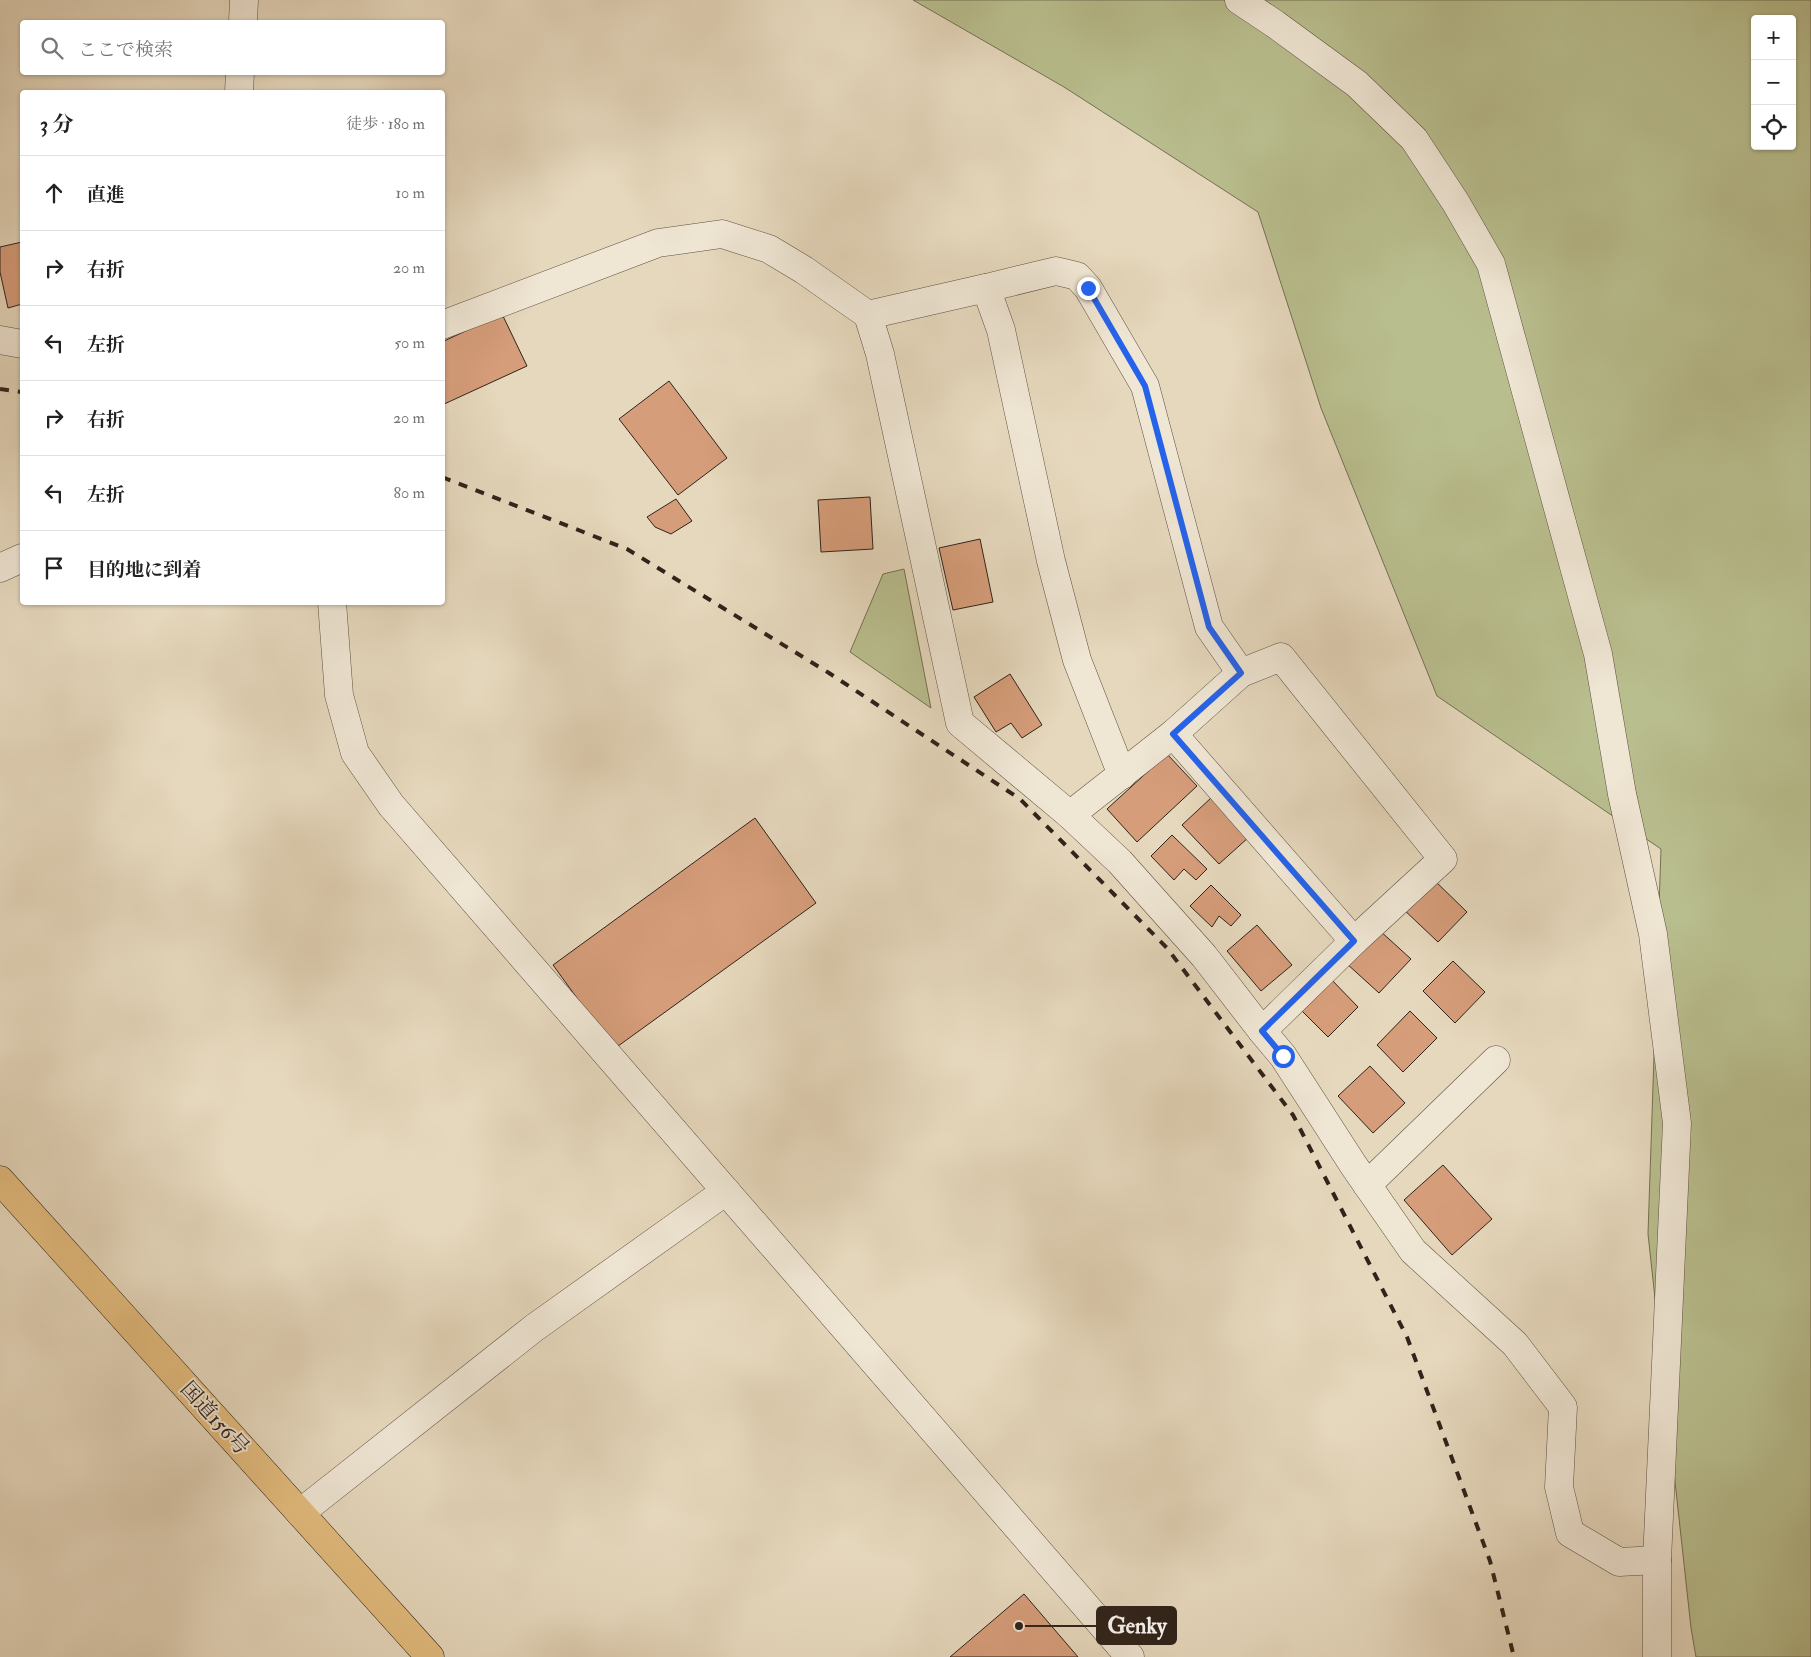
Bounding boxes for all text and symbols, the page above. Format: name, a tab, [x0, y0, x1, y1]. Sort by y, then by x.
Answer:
map controls	[1751, 15, 1796, 150]
button: +	[1751, 15, 1796, 60]
search box	[20, 20, 445, 75]
icon: search	[38, 34, 66, 62]
text: ここで検索	[78, 38, 173, 62]
button: −	[1751, 60, 1796, 105]
button: locate	[1751, 105, 1796, 150]
text: 3 分	[40, 111, 73, 138]
text: 徒歩 · 180 m	[346, 114, 425, 134]
icon: ahead	[40, 179, 68, 207]
text: 直進	[87, 183, 125, 207]
text: 10 m	[395, 183, 425, 203]
icon: right	[40, 254, 68, 282]
text: 右折	[87, 258, 125, 282]
text: 20 m	[393, 258, 425, 278]
route end	[1077, 277, 1100, 300]
icon: left	[40, 329, 68, 357]
text: 左折	[87, 333, 125, 357]
text: 50 m	[394, 333, 425, 353]
icon: right	[40, 404, 68, 432]
text: 右折	[87, 408, 125, 432]
text: 20 m	[393, 408, 425, 428]
icon: left	[40, 479, 68, 507]
text: 左折	[87, 483, 125, 507]
text: 80 m	[394, 483, 425, 503]
icon: arrive	[40, 554, 68, 582]
text: 目的地に到着	[87, 558, 201, 582]
route start	[1272, 1045, 1295, 1068]
street label: 国道156号	[174, 1376, 255, 1461]
callout: Genky	[1097, 1607, 1176, 1644]
text: Genky	[1107, 1612, 1168, 1641]

